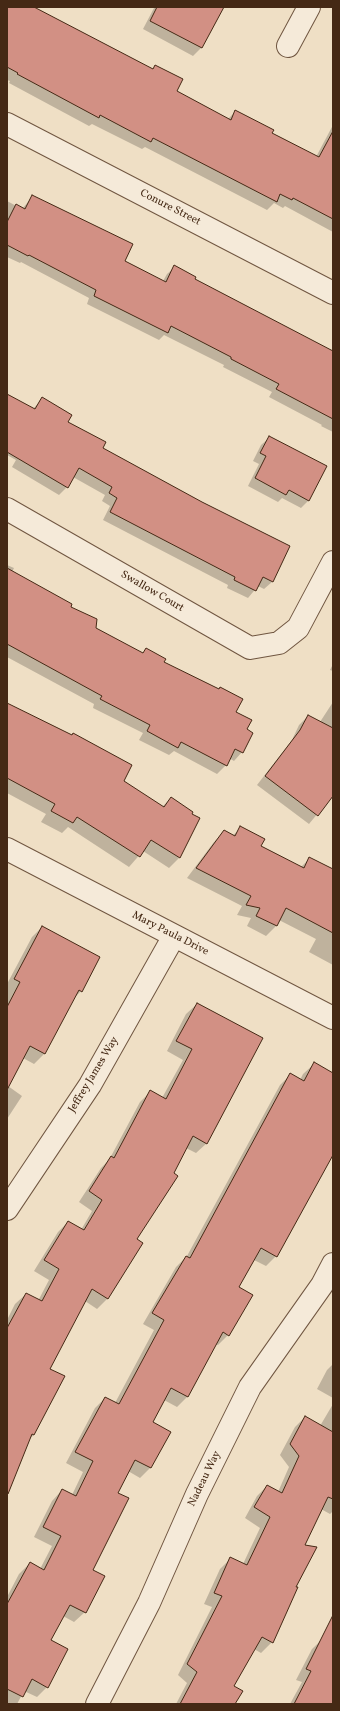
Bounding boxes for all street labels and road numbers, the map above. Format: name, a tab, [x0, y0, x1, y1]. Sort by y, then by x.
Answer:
street label: Conure Street	[137, 187, 203, 229]
street label: Swallow Court	[118, 569, 186, 615]
street label: Mary Paula Drive	[129, 909, 211, 959]
street label: Jeffrey James Way	[66, 1035, 122, 1115]
street label: Nadeau Way	[186, 1449, 224, 1509]

